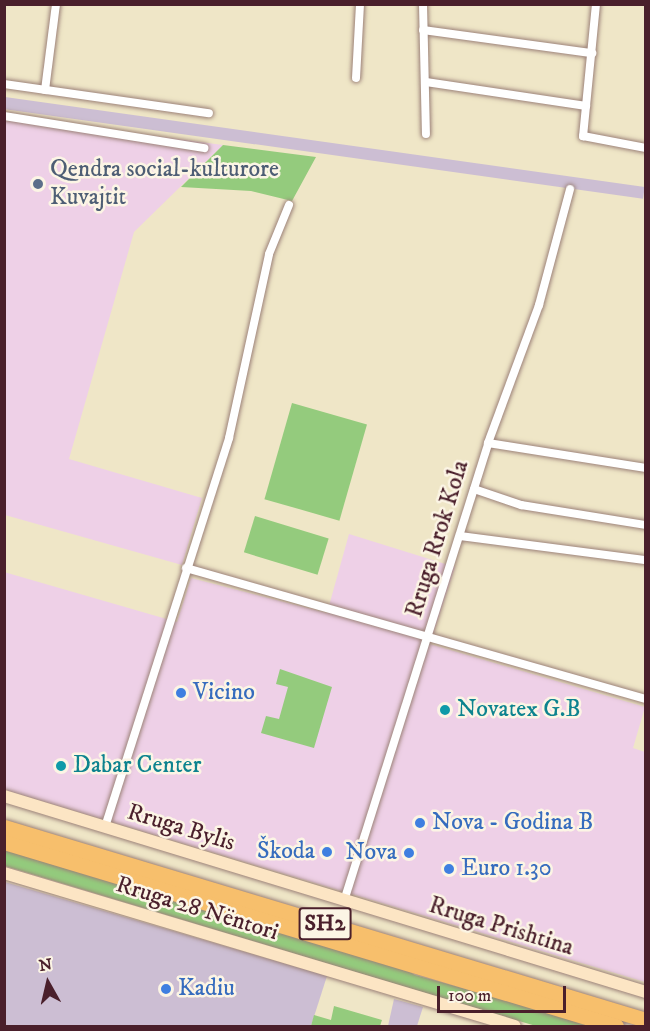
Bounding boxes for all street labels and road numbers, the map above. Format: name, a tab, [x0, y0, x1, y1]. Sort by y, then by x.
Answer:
street label: Rruga Rrok Kola	[400, 457, 476, 621]
street label: Rruga Bylis	[124, 798, 238, 858]
street label: Rruga 28 Nëntori	[112, 871, 282, 947]
street label: Rruga Prishtina	[425, 891, 577, 963]
road number: SH2	[298, 905, 352, 943]

